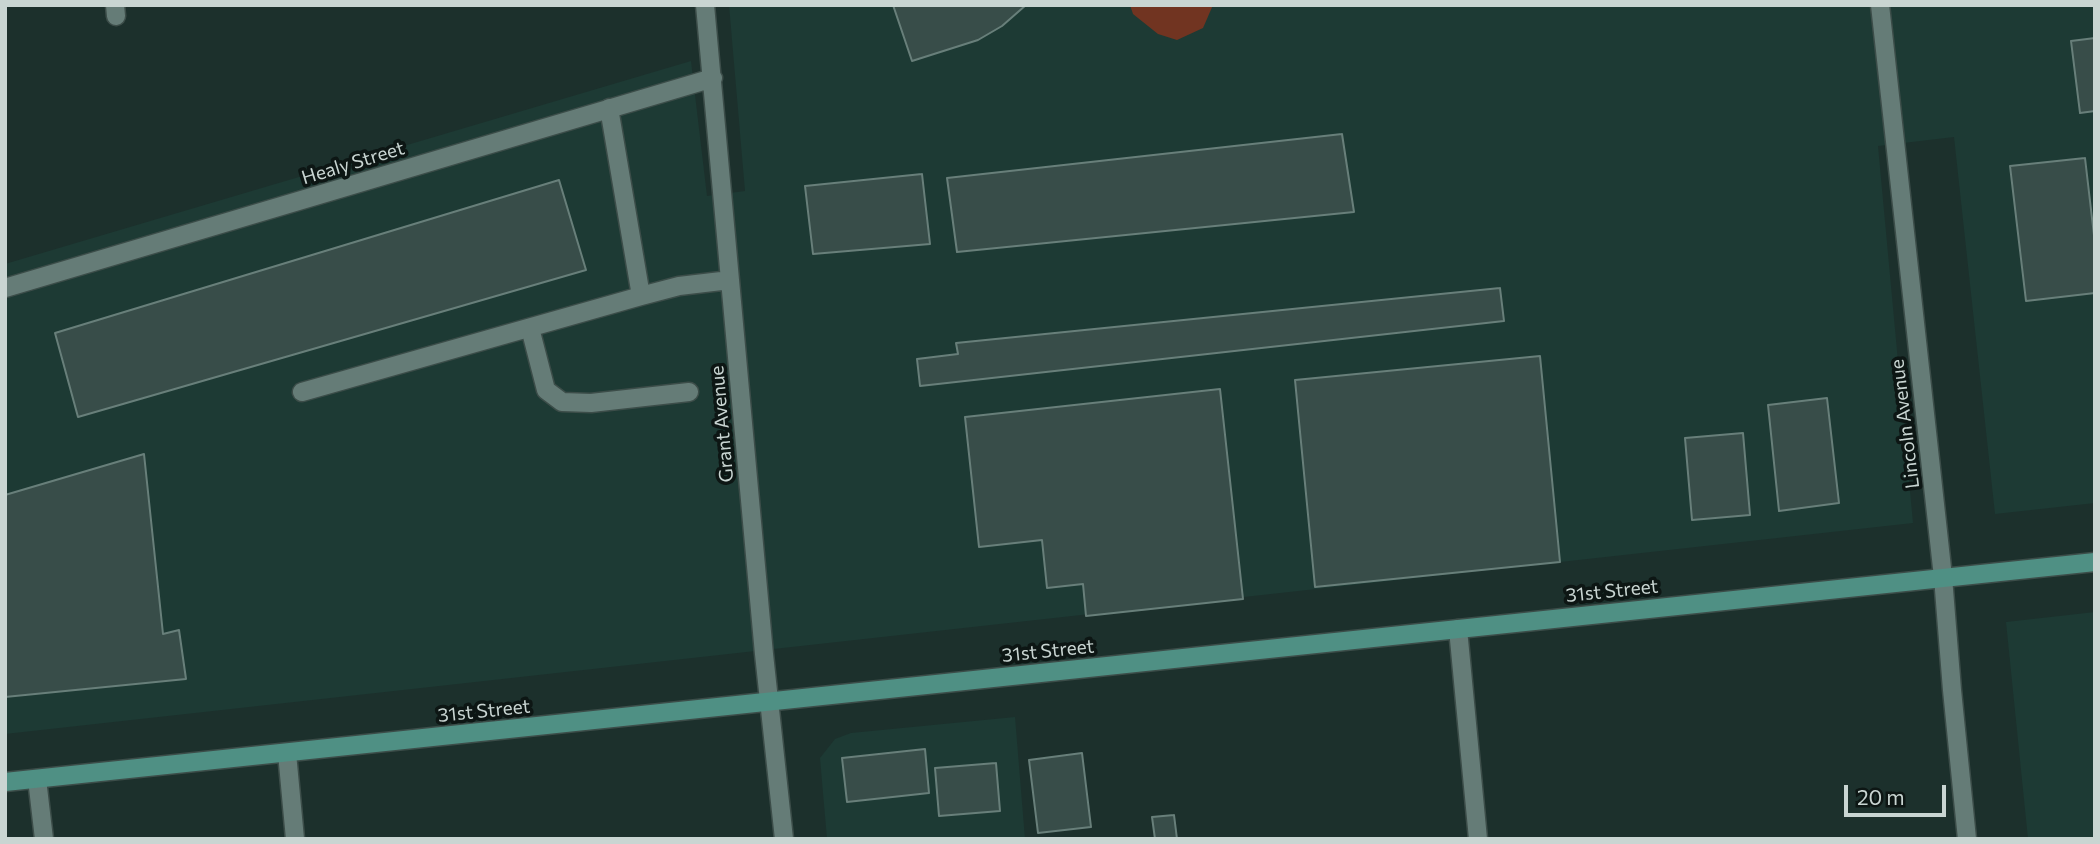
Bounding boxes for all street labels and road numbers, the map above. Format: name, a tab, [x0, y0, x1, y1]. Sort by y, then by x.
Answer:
street label: Healy Street	[299, 137, 407, 189]
street label: Lincoln Avenue	[1886, 358, 1924, 490]
street label: Grant Avenue	[706, 365, 738, 483]
street label: 31st Street	[1565, 575, 1659, 607]
street label: 31st Street	[1001, 635, 1095, 667]
street label: 31st Street	[437, 695, 531, 727]

